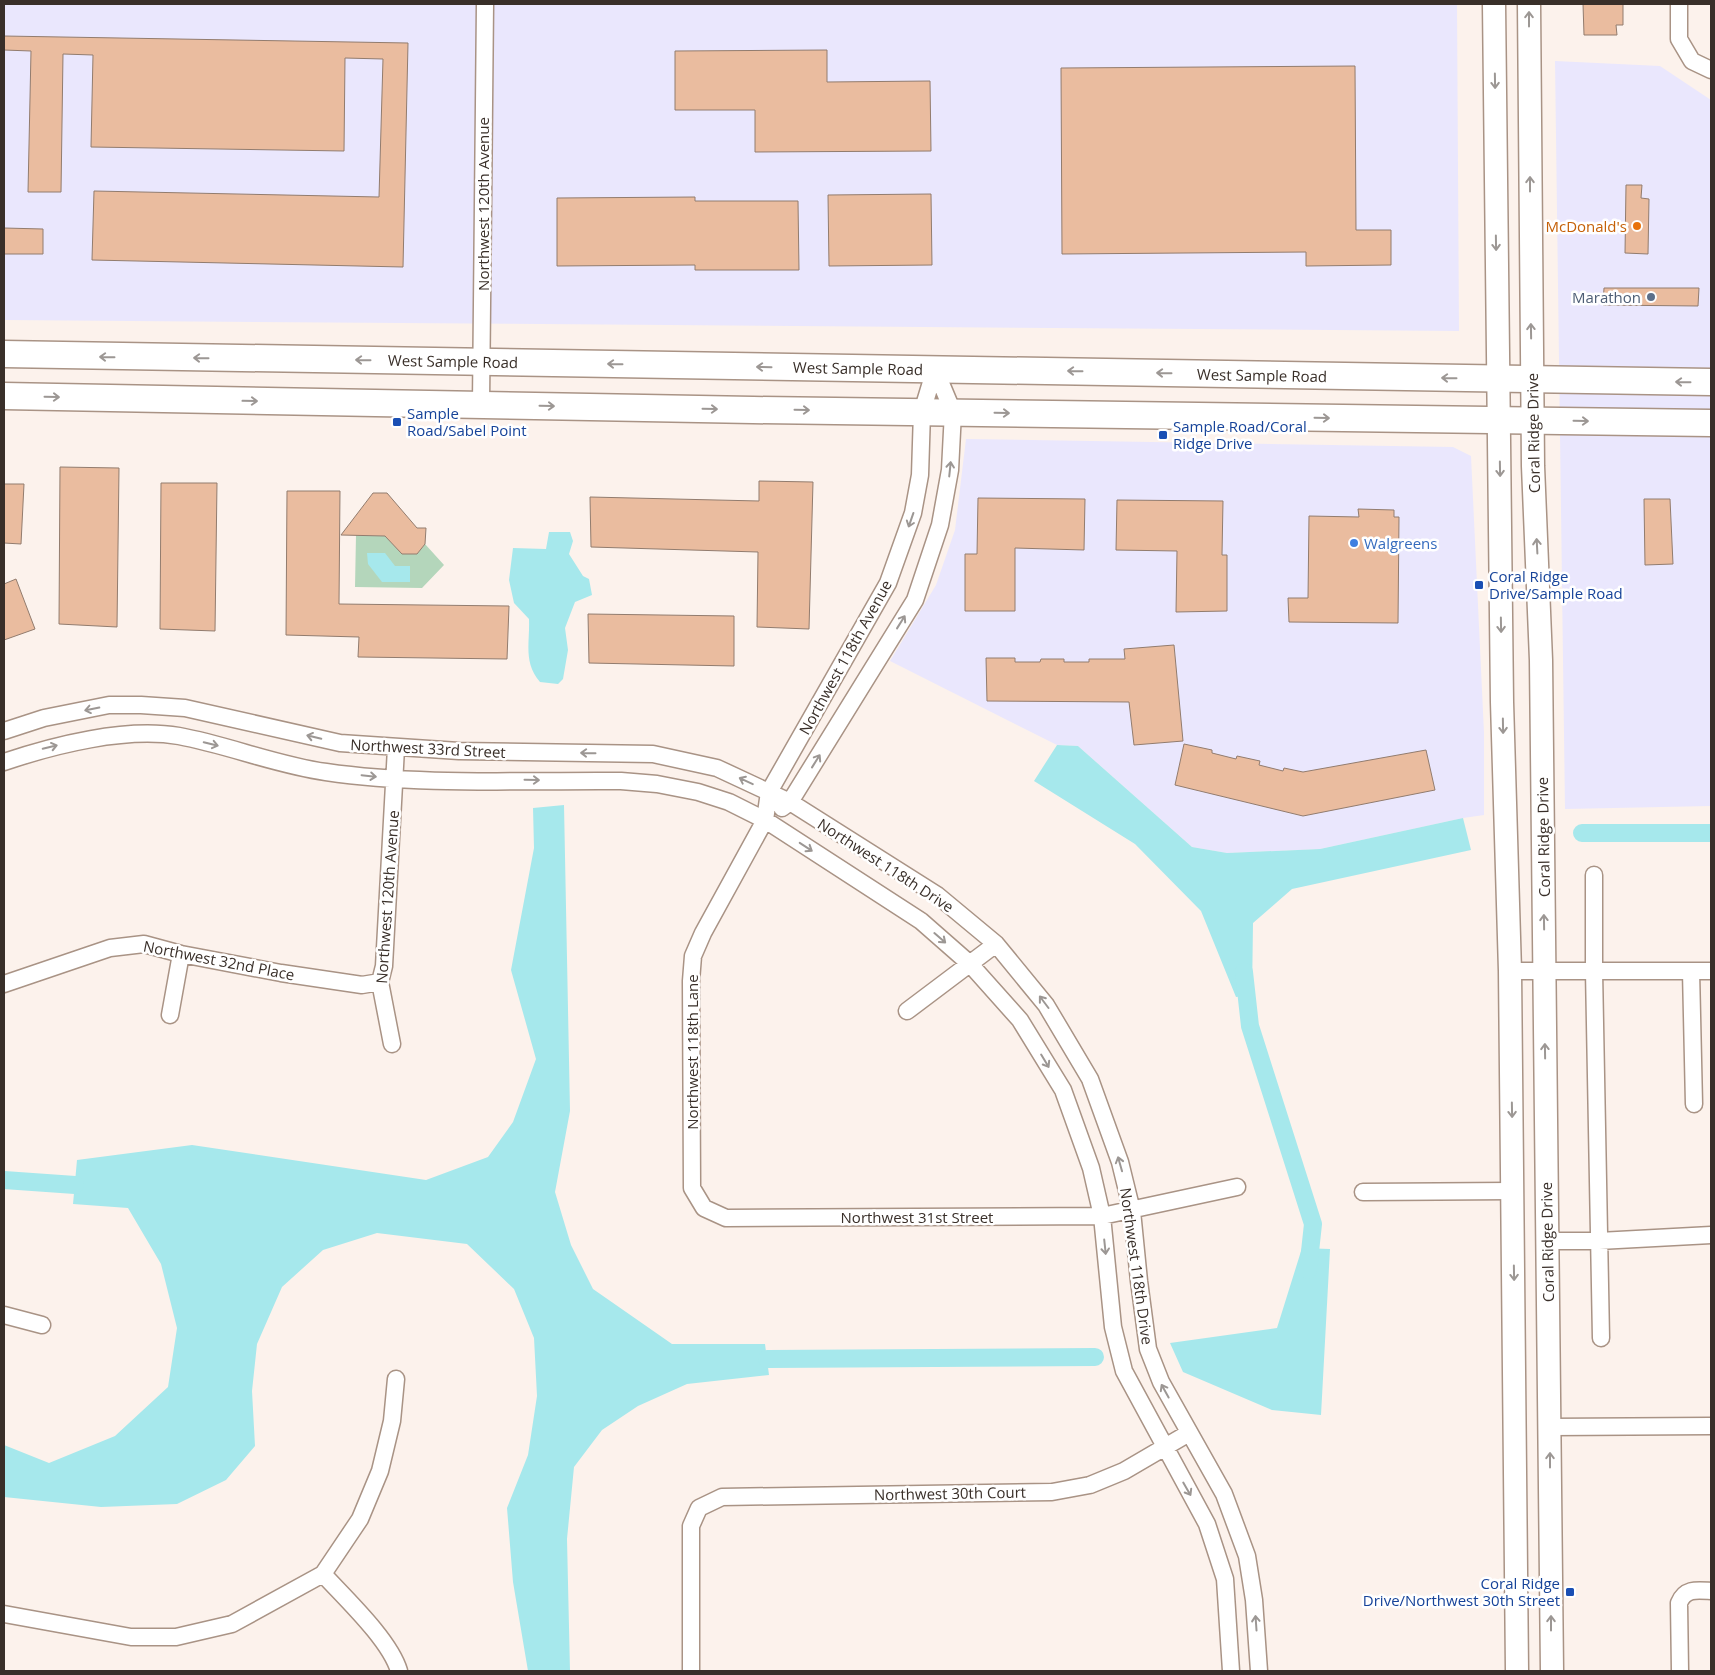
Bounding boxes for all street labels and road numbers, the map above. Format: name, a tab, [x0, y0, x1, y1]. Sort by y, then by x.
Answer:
street label: Northwest 120th Avenue	[473, 117, 493, 291]
street label: West Sample Road	[388, 350, 518, 372]
street label: West Sample Road	[793, 357, 923, 379]
street label: West Sample Road	[1197, 364, 1327, 386]
street label: Coral Ridge Drive	[1522, 373, 1544, 493]
street label: Northwest 118th Avenue	[794, 576, 896, 738]
street label: Northwest 33rd Street	[350, 734, 506, 762]
street label: Coral Ridge Drive	[1532, 777, 1554, 897]
street label: Northwest 120th Avenue	[371, 810, 403, 984]
street label: Northwest 118th Drive	[814, 813, 958, 917]
street label: Northwest 32nd Place	[142, 936, 296, 984]
street label: Northwest 118th Lane	[682, 974, 702, 1130]
street label: Coral Ridge Drive	[1536, 1182, 1558, 1302]
street label: Northwest 118th Drive	[1116, 1186, 1158, 1346]
street label: Northwest 31st Street	[841, 1207, 993, 1227]
street label: Northwest 30th Court	[874, 1482, 1026, 1504]

